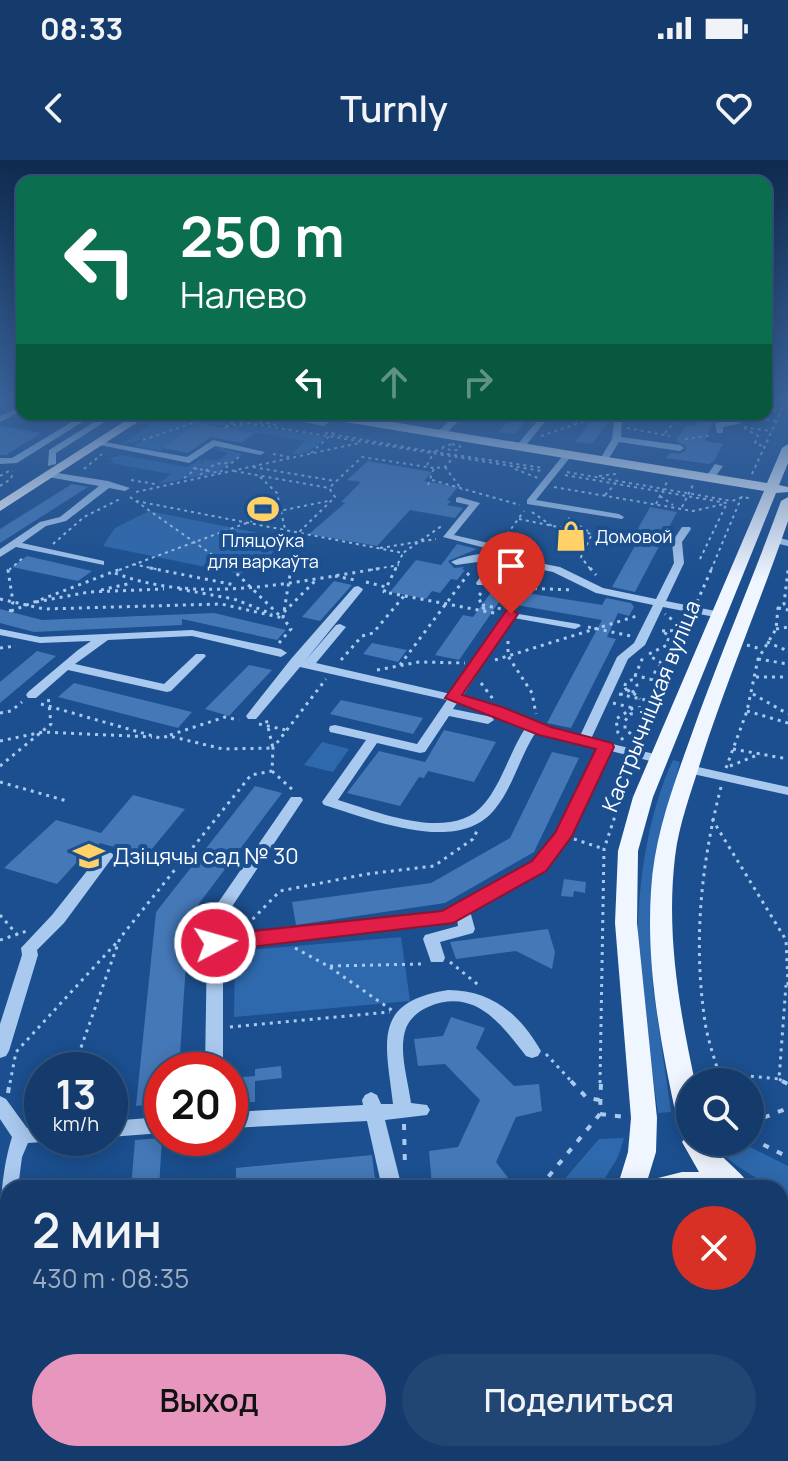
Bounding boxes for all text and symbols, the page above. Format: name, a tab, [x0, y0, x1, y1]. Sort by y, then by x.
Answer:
text: 08:33	[40, 8, 123, 49]
text: Turnly	[340, 84, 448, 133]
icon: back	[32, 86, 76, 130]
icon: heart	[712, 86, 756, 130]
text: 250 m	[180, 197, 345, 274]
icon: left	[48, 208, 152, 312]
text: Налево	[180, 270, 307, 319]
icon: left	[288, 360, 332, 404]
icon: ahead	[372, 360, 416, 404]
icon: right	[456, 360, 500, 404]
sports icon: Пляцоўка для варкаўта	[246, 492, 280, 526]
shop icon: Домовой	[554, 519, 588, 553]
place label: Домовой	[595, 524, 673, 548]
place label: Пляцоўка для варкаўта	[207, 528, 319, 573]
pin	[477, 532, 545, 614]
icon: arrive	[489, 544, 533, 588]
street label: Кастрычніцкая вуліца	[595, 596, 707, 816]
school or university icon: Дзіцячы сад № 30	[72, 839, 106, 873]
place label: Дзіцячы сад № 30	[113, 841, 299, 871]
position arrow	[173, 901, 257, 985]
speed limit sign: 20	[144, 1052, 248, 1156]
text: 13	[56, 1066, 96, 1121]
map controls	[676, 1068, 764, 1156]
button: search	[676, 1068, 764, 1156]
text: km/h	[53, 1110, 99, 1137]
text: 2 мин	[32, 1197, 162, 1262]
button: close	[672, 1206, 756, 1290]
text: 430 m · 08:35	[32, 1260, 189, 1296]
button: Выход	[32, 1354, 386, 1446]
button: Поделиться	[402, 1354, 756, 1446]

